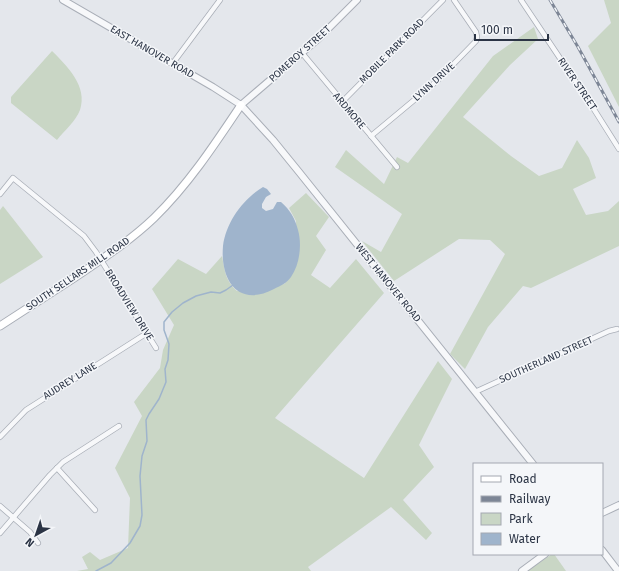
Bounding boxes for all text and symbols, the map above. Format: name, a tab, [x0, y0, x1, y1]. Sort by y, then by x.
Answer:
street label: MOBILE PARK ROAD	[357, 16, 427, 86]
scale bar	[475, 16, 548, 42]
street label: EAST HANOVER ROAD	[108, 23, 196, 81]
street label: POMEROY STREET	[267, 23, 334, 85]
text: 100 m	[481, 23, 513, 37]
street label: RIVER STREET	[555, 55, 599, 113]
street label: LYNN DRIVE	[411, 60, 457, 104]
street label: ARDMORE	[330, 90, 368, 132]
street label: SOUTH SELLARS MILL ROAD	[24, 235, 132, 313]
street label: WEST HANOVER ROAD	[353, 241, 423, 325]
street label: BROADVIEW DRIVE	[102, 267, 156, 343]
street label: SOUTHERLAND STREET	[497, 334, 595, 386]
street label: AUDREY LANE	[41, 360, 99, 402]
legend	[473, 463, 603, 555]
text: Road	[509, 472, 537, 486]
text: Railway	[509, 492, 550, 506]
text: Park	[509, 512, 533, 526]
north arrow	[16, 515, 56, 555]
text: Water	[509, 532, 541, 546]
text: N	[23, 535, 37, 550]

